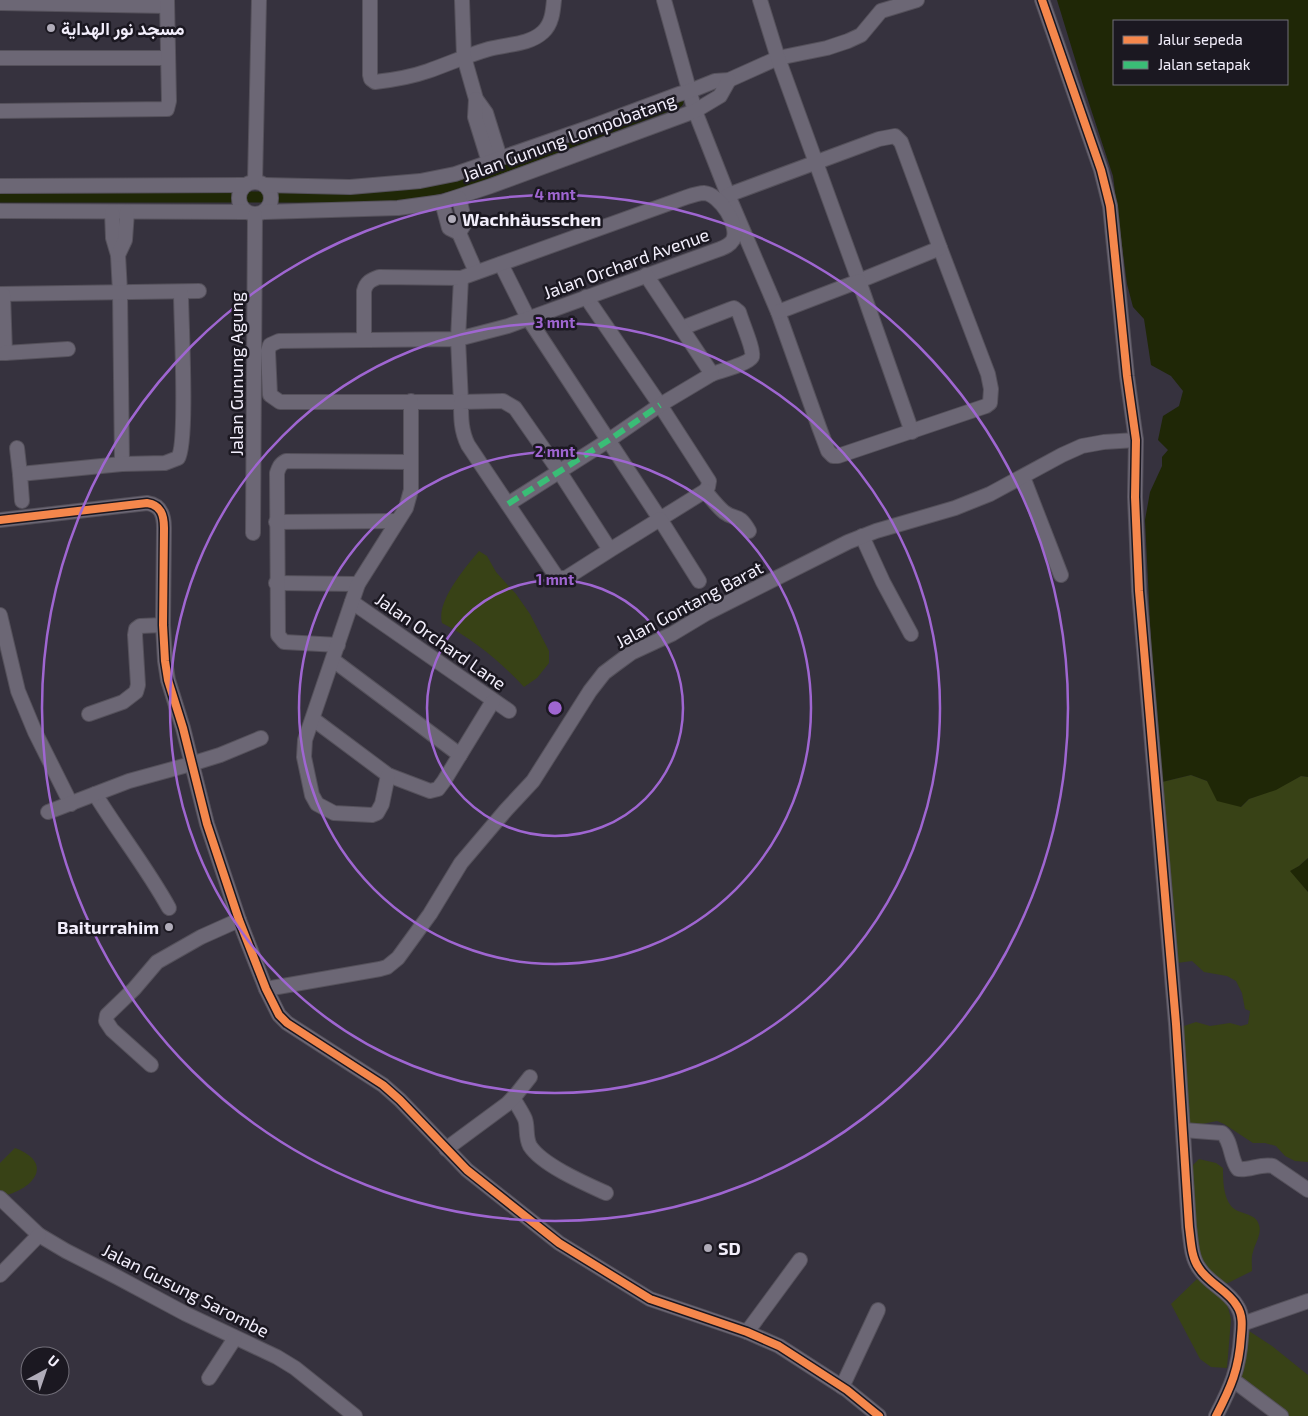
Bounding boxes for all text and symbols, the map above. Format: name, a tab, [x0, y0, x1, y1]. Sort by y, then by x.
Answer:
place label: مسجد نور الهداية	[61, 17, 185, 40]
legend	[1113, 20, 1288, 85]
marker: مسجد نور الهداية	[45, 22, 57, 34]
text: Jalur sepeda	[1158, 30, 1243, 48]
text: Jalan setapak	[1158, 55, 1251, 73]
street label: Jalan Gunung Lompobatang	[459, 88, 679, 186]
text: 4 mnt	[534, 185, 576, 203]
place label: Wachhäusschen	[462, 208, 601, 230]
marker: Wachhäusschen	[446, 213, 458, 225]
street label: Jalan Orchard Avenue	[540, 223, 712, 303]
street label: Jalan Gunung Agung	[225, 292, 247, 456]
text: 3 mnt	[535, 313, 575, 331]
text: 2 mnt	[535, 442, 575, 460]
street label: Jalan Gontang Barat	[611, 556, 767, 652]
text: 1 mnt	[536, 570, 574, 588]
street label: Jalan Orchard Lane	[371, 588, 511, 694]
centre of rings	[546, 699, 564, 717]
place label: Baiturrahim	[57, 916, 159, 938]
marker: Baiturrahim	[163, 921, 175, 933]
place label: SD	[718, 1237, 741, 1259]
street label: Jalan Gusung Sarombe	[99, 1238, 273, 1342]
marker: SD	[702, 1242, 714, 1254]
north arrow	[20, 1346, 70, 1396]
text: U	[45, 1351, 63, 1370]

